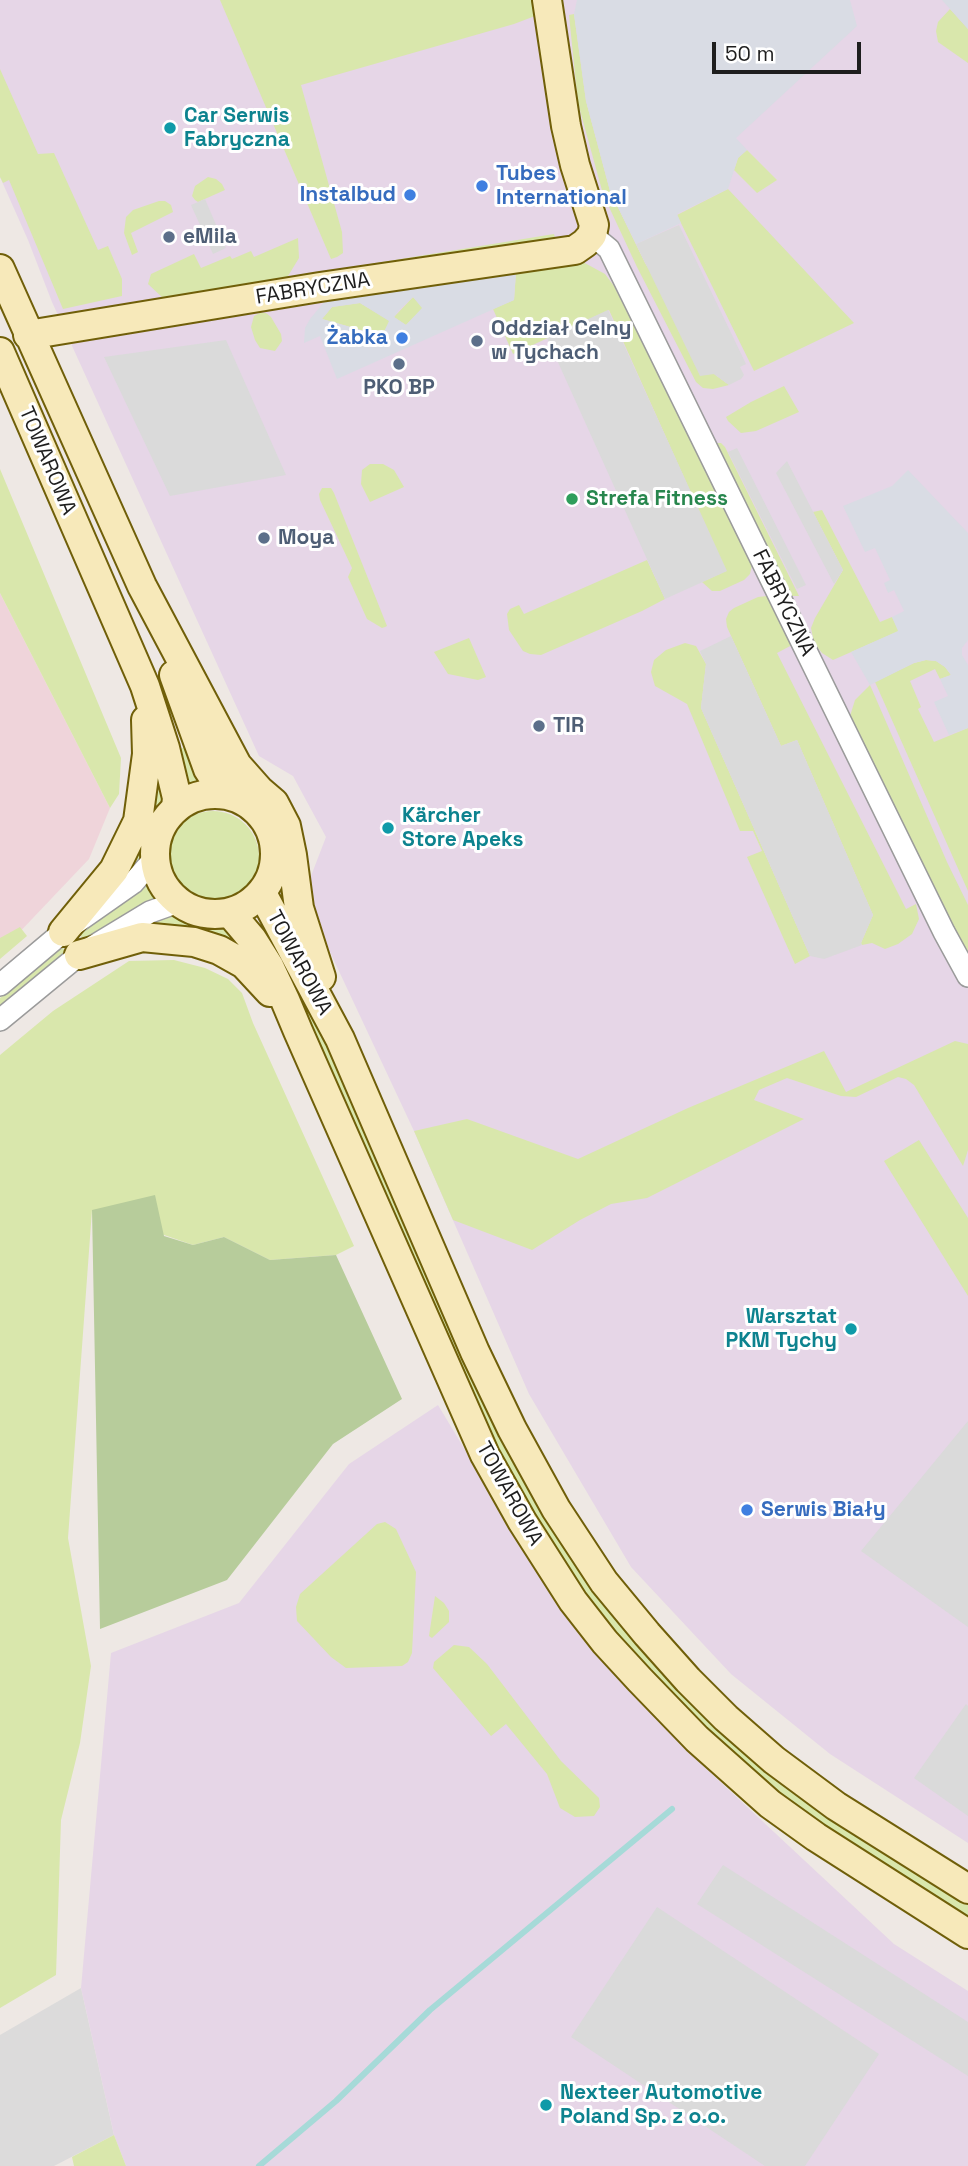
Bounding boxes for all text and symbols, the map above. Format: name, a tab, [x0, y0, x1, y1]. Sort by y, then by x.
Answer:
scale bar	[716, 28, 865, 72]
text: 50 m	[725, 40, 775, 67]
place label: Car Serwis Fabryczna	[184, 103, 290, 153]
marker: Car Serwis Fabryczna	[162, 120, 178, 136]
place label: Tubes International	[496, 161, 627, 211]
marker: Tubes International	[474, 178, 490, 194]
place label: Instalbud	[300, 182, 396, 208]
marker: Instalbud	[402, 187, 418, 203]
place label: eMila	[183, 224, 237, 250]
marker: eMila	[161, 229, 177, 245]
street label: FABRYCZNA	[254, 268, 372, 310]
place label: Oddział Celny w Tychach	[491, 316, 632, 366]
place label: Żabka	[327, 325, 388, 351]
marker: Żabka	[394, 330, 410, 346]
marker: Oddział Celny w Tychach	[469, 333, 485, 349]
marker: PKO BP	[391, 356, 407, 372]
place label: PKO BP	[363, 375, 435, 401]
street label: TOWAROWA	[13, 403, 81, 519]
place label: Strefa Fitness	[586, 486, 728, 512]
marker: Strefa Fitness	[564, 491, 580, 507]
place label: Moya	[278, 525, 334, 551]
marker: Moya	[256, 530, 272, 546]
street label: FABRYCZNA	[746, 546, 820, 660]
place label: TIR	[553, 713, 584, 739]
marker: TIR	[531, 718, 547, 734]
place label: Kärcher Store Apeks	[402, 803, 524, 853]
marker: Kärcher Store Apeks	[380, 820, 396, 836]
street label: TOWAROWA	[261, 906, 337, 1020]
place label: Warsztat PKM Tychy	[726, 1304, 837, 1354]
marker: Warsztat PKM Tychy	[843, 1321, 859, 1337]
street label: TOWAROWA	[470, 1438, 548, 1550]
place label: Serwis Biały	[761, 1497, 886, 1523]
marker: Serwis Biały	[739, 1502, 755, 1518]
place label: Nexteer Automotive Poland Sp. z o.o.	[560, 2080, 762, 2130]
marker: Nexteer Automotive Poland Sp. z o.o.	[538, 2097, 554, 2113]

